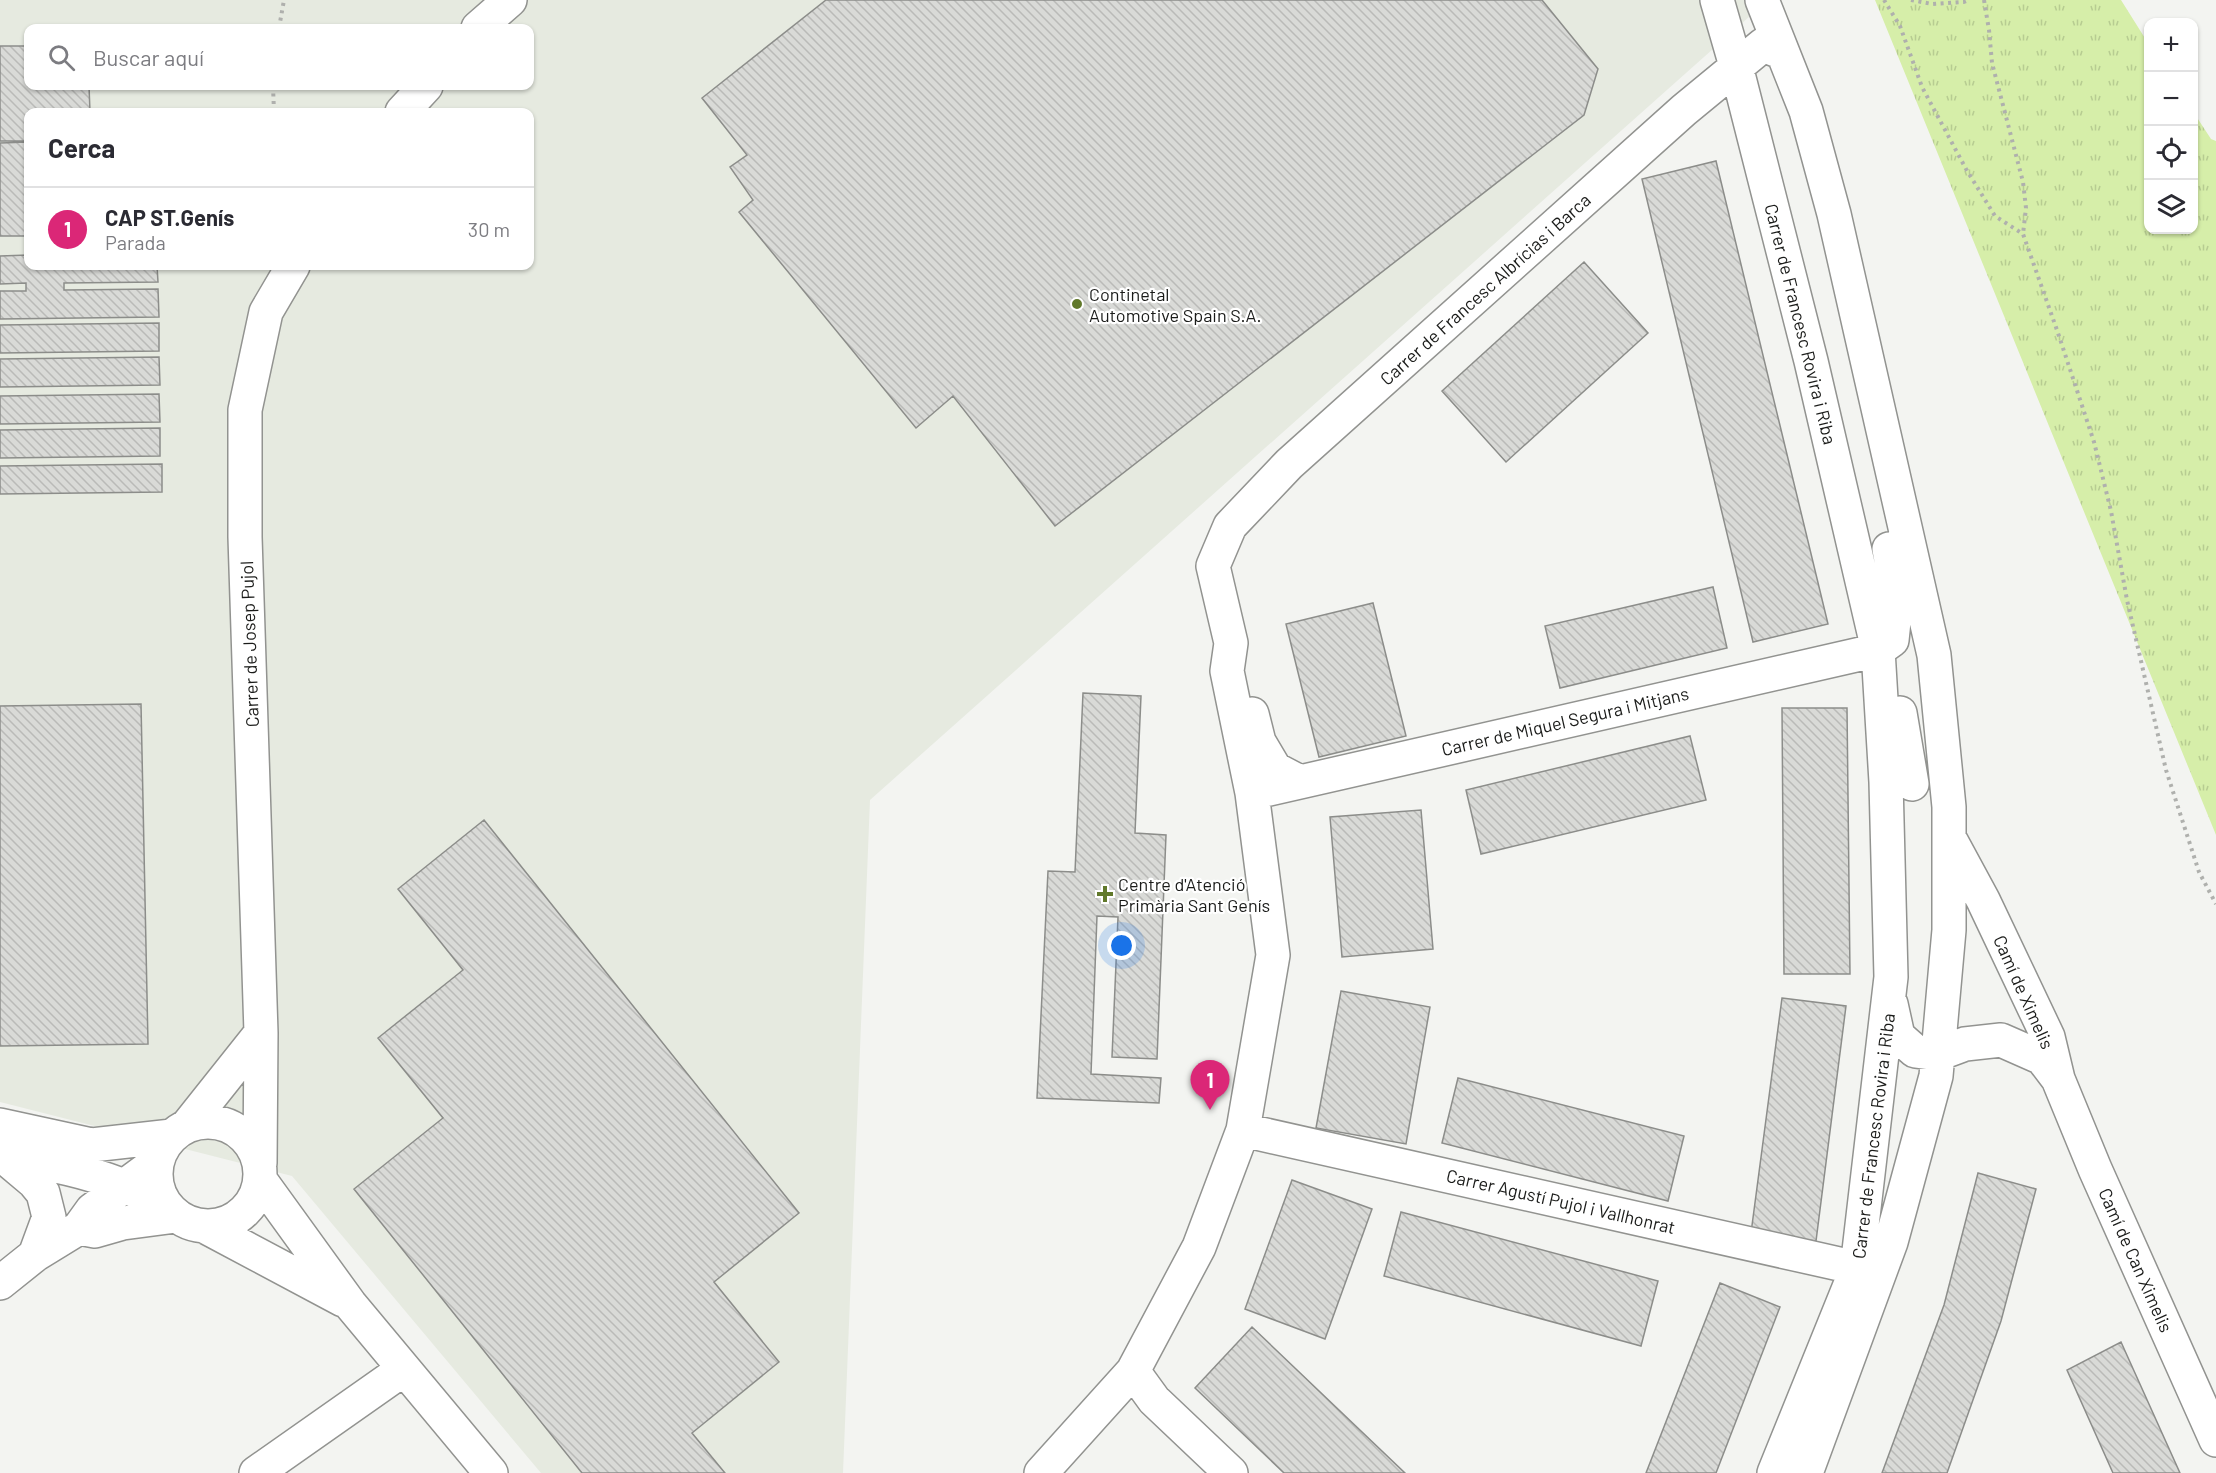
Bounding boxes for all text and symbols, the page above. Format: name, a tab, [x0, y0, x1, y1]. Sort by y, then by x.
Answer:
map controls	[2144, 18, 2198, 234]
button: +	[2144, 18, 2198, 72]
search box	[24, 24, 534, 90]
icon: search	[45, 41, 78, 74]
text: Buscar aquí	[93, 44, 204, 70]
button: −	[2144, 72, 2198, 126]
button: locate	[2144, 126, 2198, 180]
text: Cerca	[48, 132, 115, 163]
button: layers	[2144, 180, 2198, 234]
street label: Carrer de Francesc Albrícias i Barca	[1375, 189, 1595, 389]
street label: Carrer de Francesc Rovira i Riba	[1760, 201, 1842, 447]
text: CAP ST.Genís	[105, 204, 234, 230]
text: 1	[64, 217, 71, 241]
text: 30 m	[468, 217, 510, 241]
text: Parada	[105, 230, 166, 254]
place label: Continetal Automotive Spain S.A.	[1089, 283, 1261, 326]
marker: Continetal Automotive Spain S.A.	[1070, 297, 1084, 311]
street label: Carrer de Josep Pujol	[235, 560, 263, 728]
street label: Carrer de Miquel Segura i Mitjans	[1439, 682, 1691, 760]
place label: Centre d'Atenció Primària Sant Genís	[1118, 873, 1270, 916]
marker: Centre d'Atenció Primària Sant Genís	[1096, 885, 1114, 903]
your location	[1107, 931, 1136, 960]
street label: Camí de Ximelis	[1989, 932, 2059, 1052]
street label: Carrer de Francesc Rovira i Riba	[1847, 1012, 1899, 1260]
pin: 1	[1190, 1060, 1230, 1110]
street label: Carrer Agustí Pujol i Vallhonrat	[1444, 1164, 1678, 1238]
street label: Camí de Can Ximelis	[2094, 1184, 2178, 1336]

